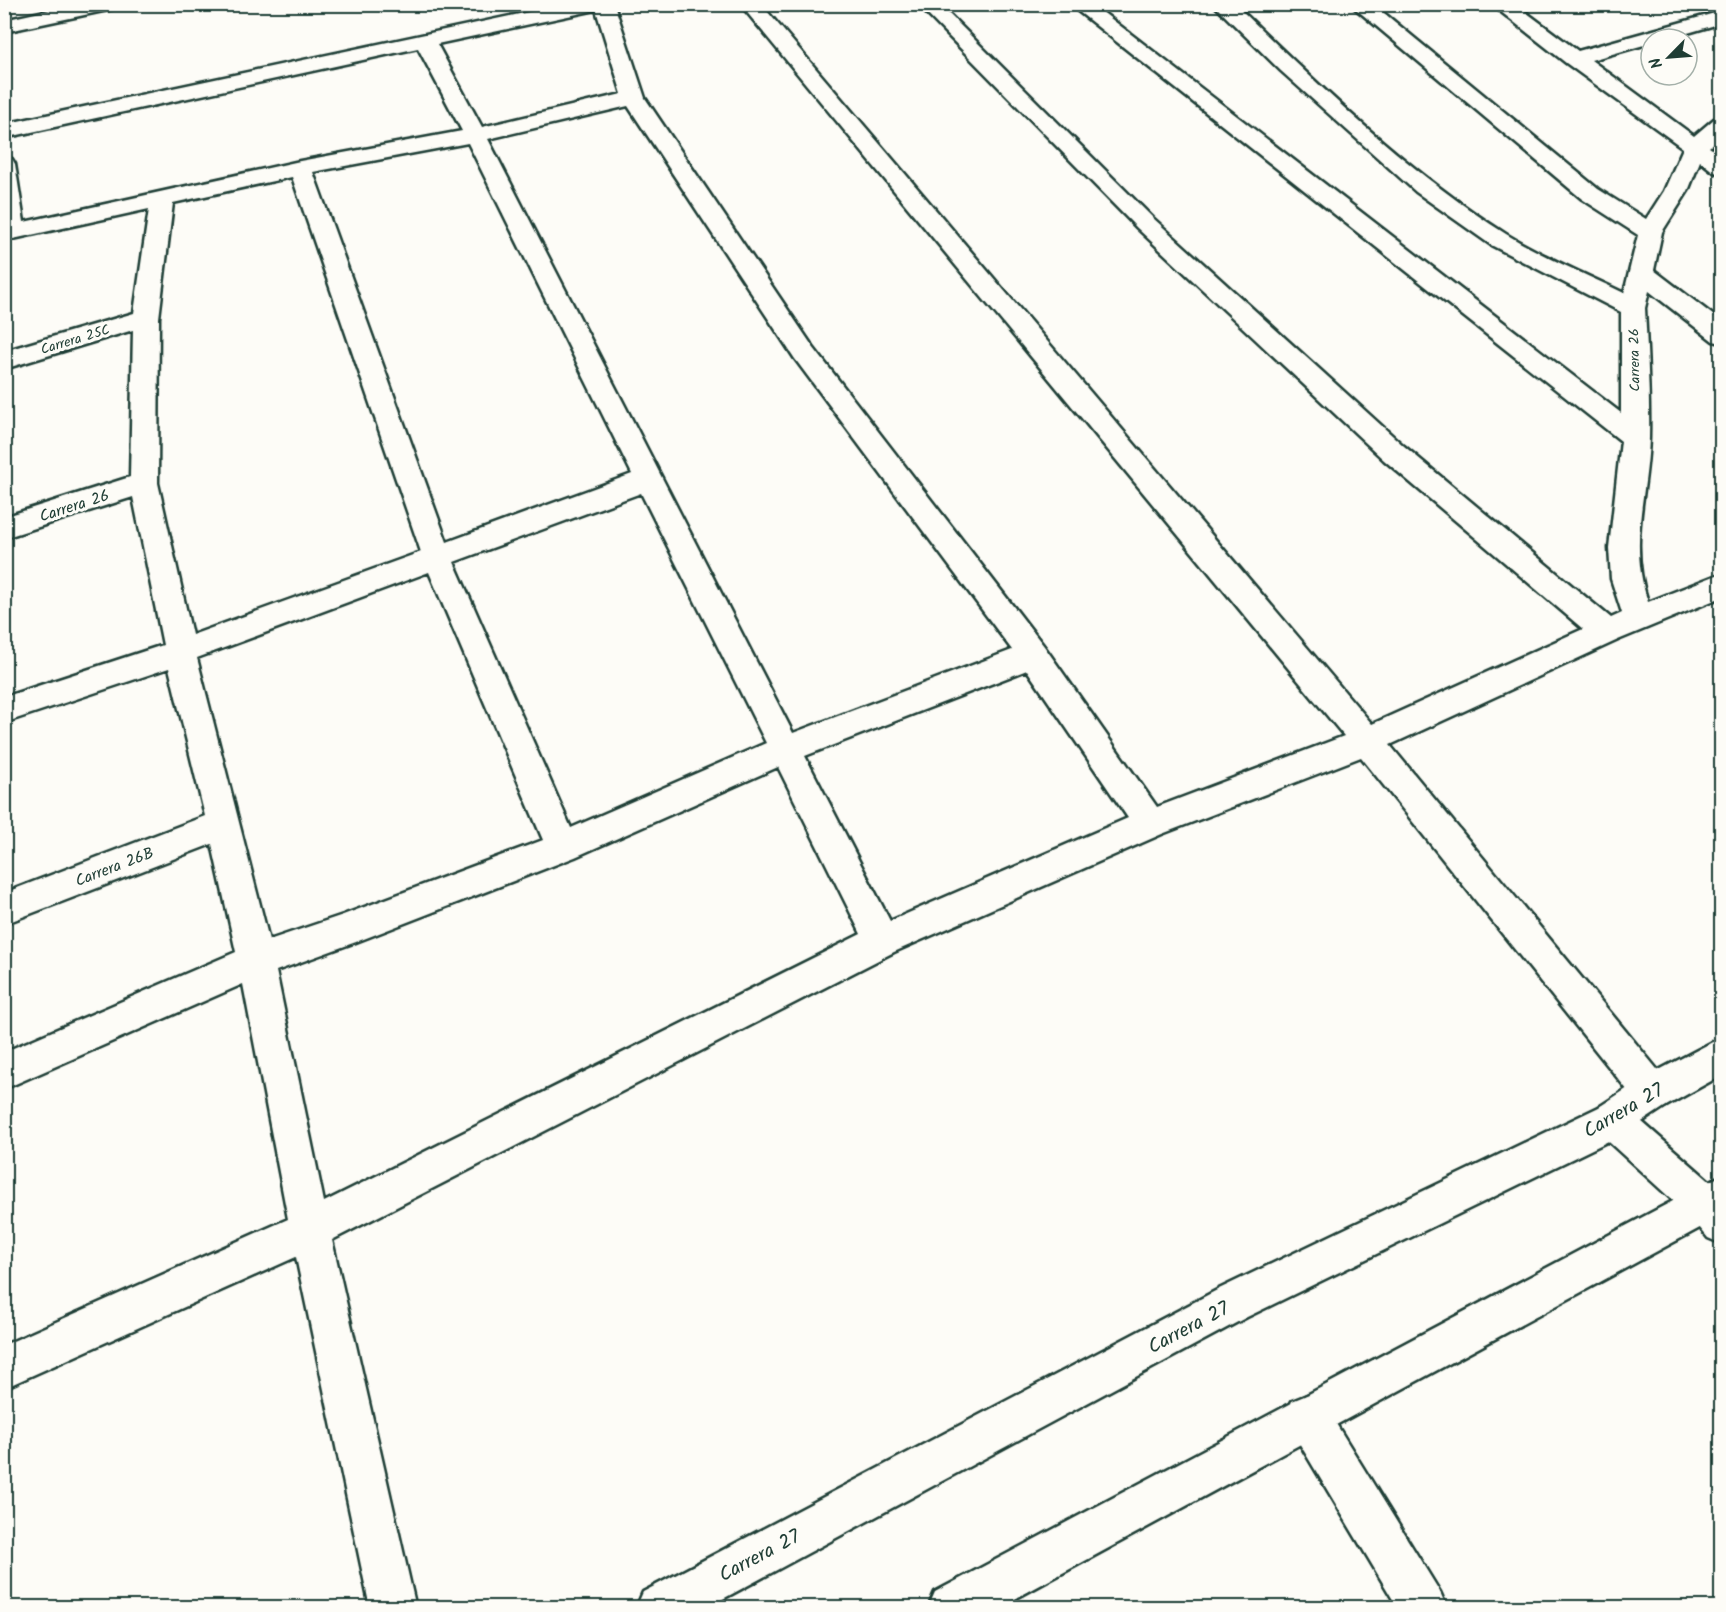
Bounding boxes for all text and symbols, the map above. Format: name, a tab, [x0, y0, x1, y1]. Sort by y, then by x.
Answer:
north arrow	[1639, 27, 1699, 87]
text: N	[1643, 53, 1670, 73]
street label: Carrera 25C	[38, 319, 113, 361]
street label: Carrera 26	[1623, 328, 1647, 392]
street label: Carrera 26	[36, 483, 113, 529]
street label: Carrera 26B	[72, 841, 158, 894]
street label: Carrera 27	[1578, 1075, 1671, 1148]
street label: Carrera 27	[1142, 1294, 1236, 1364]
street label: Carrera 27	[713, 1522, 807, 1592]

